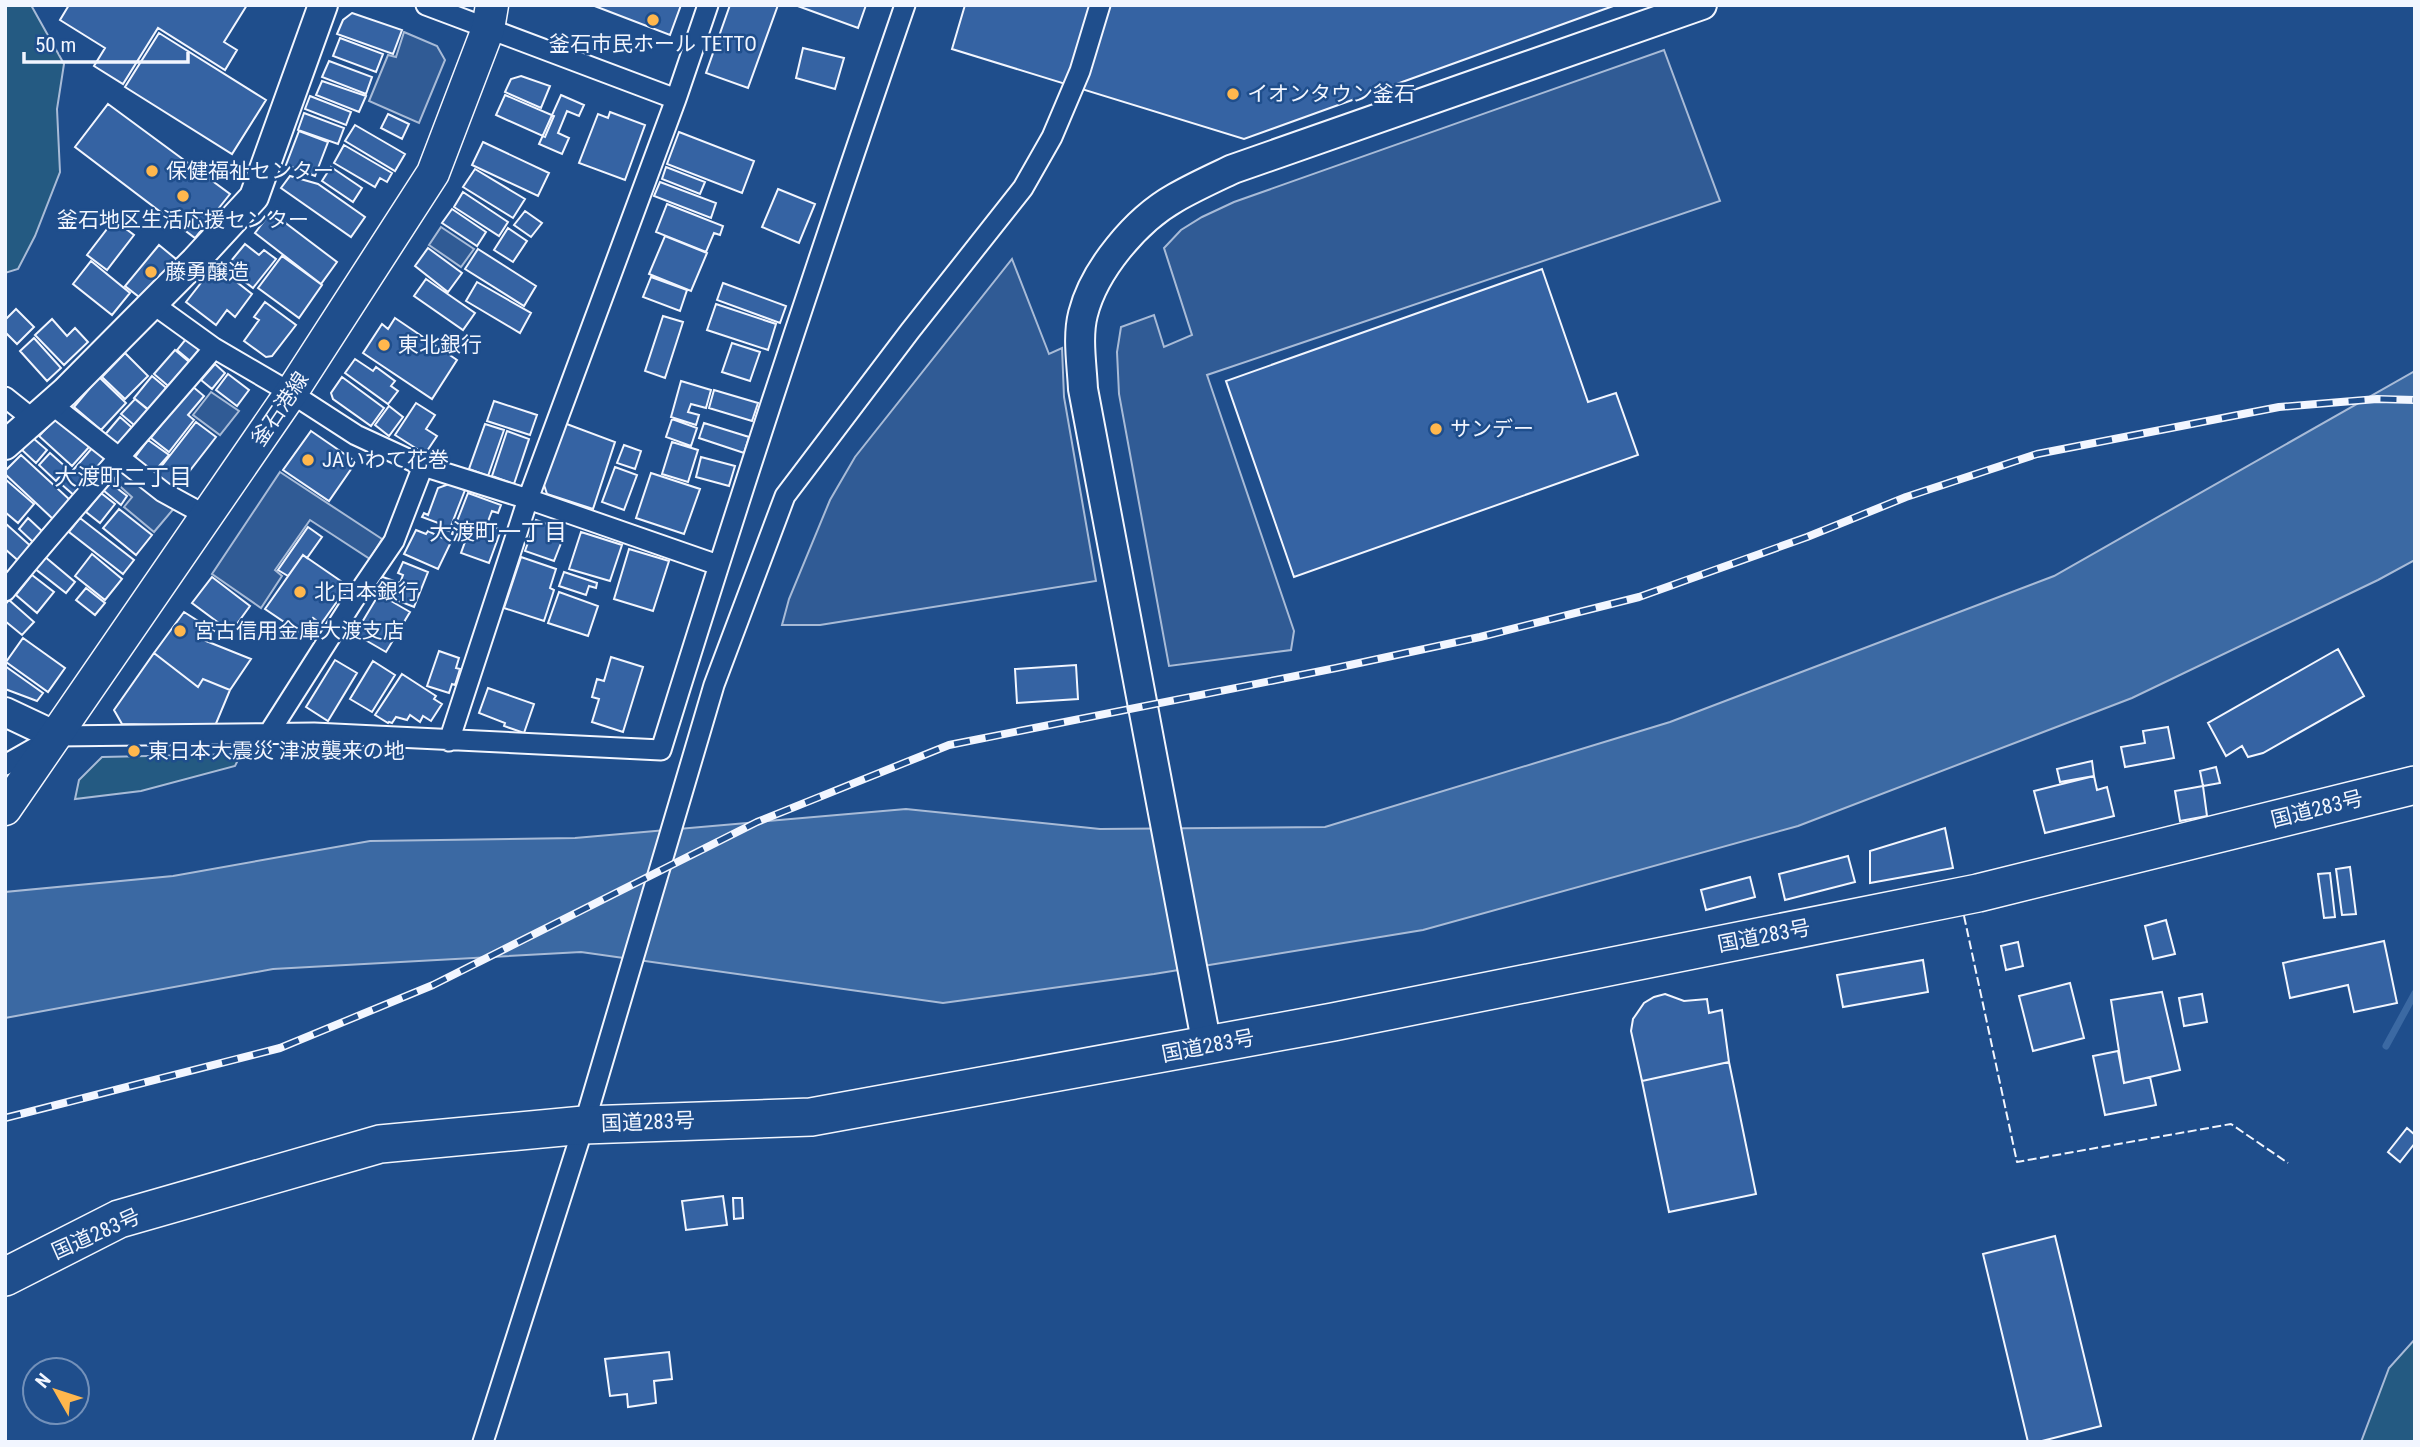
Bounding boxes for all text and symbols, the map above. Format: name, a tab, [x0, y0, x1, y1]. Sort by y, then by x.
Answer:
marker: 釜石市民ホール TETTO	[645, 12, 661, 28]
scale bar	[24, 21, 189, 65]
place label: 釜石市民ホール TETTO	[549, 32, 757, 56]
text: 50 m	[35, 33, 76, 57]
place label: イオンタウン釜石	[1247, 82, 1415, 106]
marker: イオンタウン釜石	[1225, 86, 1241, 102]
place label: 保健福祉センター	[166, 159, 334, 183]
marker: 保健福祉センター	[144, 163, 160, 179]
marker: 釜石地区生活応援センター	[175, 188, 191, 204]
place label: 釜石地区生活応援センター	[57, 208, 309, 232]
place label: 藤勇醸造	[165, 260, 249, 284]
marker: 藤勇醸造	[143, 264, 159, 280]
place label: 東北銀行	[398, 333, 482, 357]
marker: 東北銀行	[376, 337, 392, 353]
street label: 釜石港線	[247, 367, 313, 451]
place label: サンデー	[1450, 417, 1534, 441]
marker: サンデー	[1428, 421, 1444, 437]
place label: JAいわて花巻	[322, 448, 449, 472]
marker: JAいわて花巻	[300, 452, 316, 468]
district label: 大渡町二丁目	[54, 464, 192, 491]
district label: 大渡町一丁目	[429, 519, 567, 546]
place label: 北日本銀行	[314, 580, 419, 604]
marker: 北日本銀行	[292, 584, 308, 600]
place label: 宮古信用金庫大渡支店	[194, 619, 404, 643]
marker: 宮古信用金庫大渡支店	[172, 623, 188, 639]
place label: 東日本大震災 津波襲来の地	[148, 739, 405, 763]
marker: 東日本大震災 津波襲来の地	[126, 743, 142, 759]
street label: 国道283号	[2268, 786, 2366, 832]
street label: 国道283号	[1716, 915, 1812, 957]
street label: 国道283号	[1160, 1025, 1256, 1067]
street label: 国道283号	[601, 1108, 695, 1136]
street label: 国道283号	[48, 1204, 144, 1264]
north arrow	[21, 1356, 91, 1426]
text: N	[31, 1369, 56, 1392]

